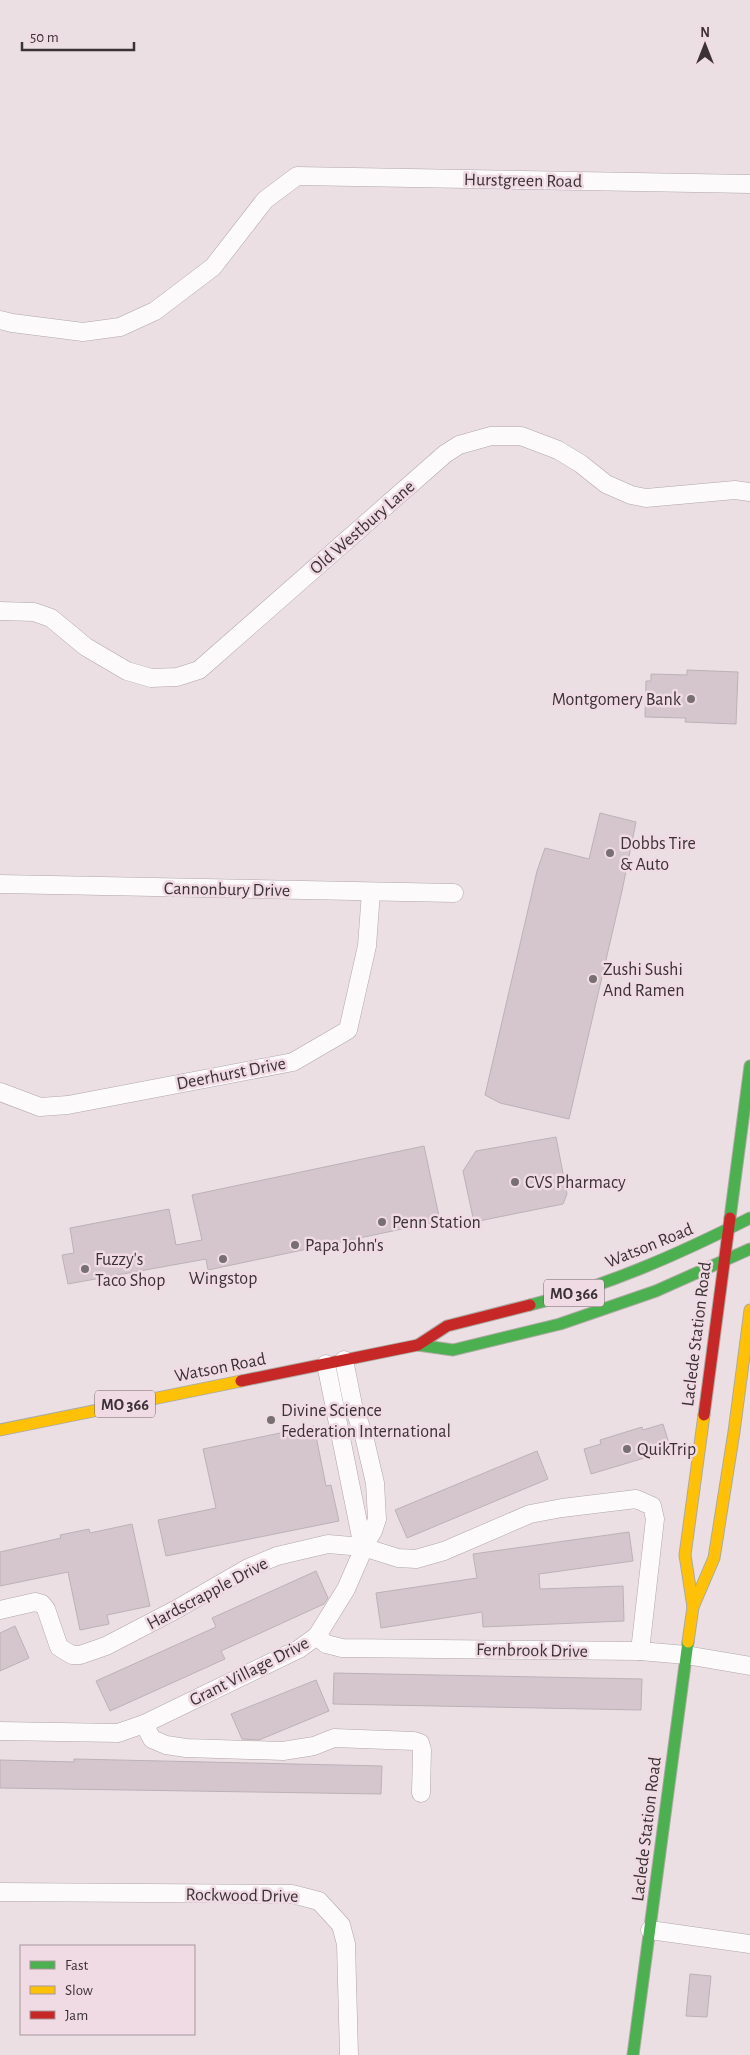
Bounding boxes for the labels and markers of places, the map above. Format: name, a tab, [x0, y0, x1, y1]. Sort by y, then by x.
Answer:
place label: Montgomery Bank	[552, 691, 682, 709]
marker: Montgomery Bank	[685, 693, 697, 705]
place label: Dobbs Tire & Auto	[620, 835, 696, 874]
marker: Dobbs Tire & Auto	[604, 847, 616, 859]
place label: Zushi Sushi And Ramen	[603, 961, 685, 1000]
marker: Zushi Sushi And Ramen	[587, 973, 599, 985]
place label: CVS Pharmacy	[525, 1174, 626, 1192]
marker: CVS Pharmacy	[509, 1176, 521, 1188]
place label: Penn Station	[392, 1214, 481, 1232]
marker: Penn Station	[376, 1216, 388, 1228]
place label: Papa John's	[305, 1237, 384, 1255]
marker: Papa John's	[289, 1239, 301, 1251]
place label: Fuzzy's Taco Shop	[95, 1251, 165, 1290]
marker: Wingstop	[217, 1253, 229, 1265]
marker: Fuzzy's Taco Shop	[79, 1263, 91, 1275]
place label: Wingstop	[189, 1270, 257, 1288]
place label: Divine Science Federation International	[281, 1402, 451, 1441]
marker: Divine Science Federation International	[265, 1414, 277, 1426]
place label: QuikTrip	[637, 1441, 696, 1459]
marker: QuikTrip	[621, 1443, 633, 1455]

